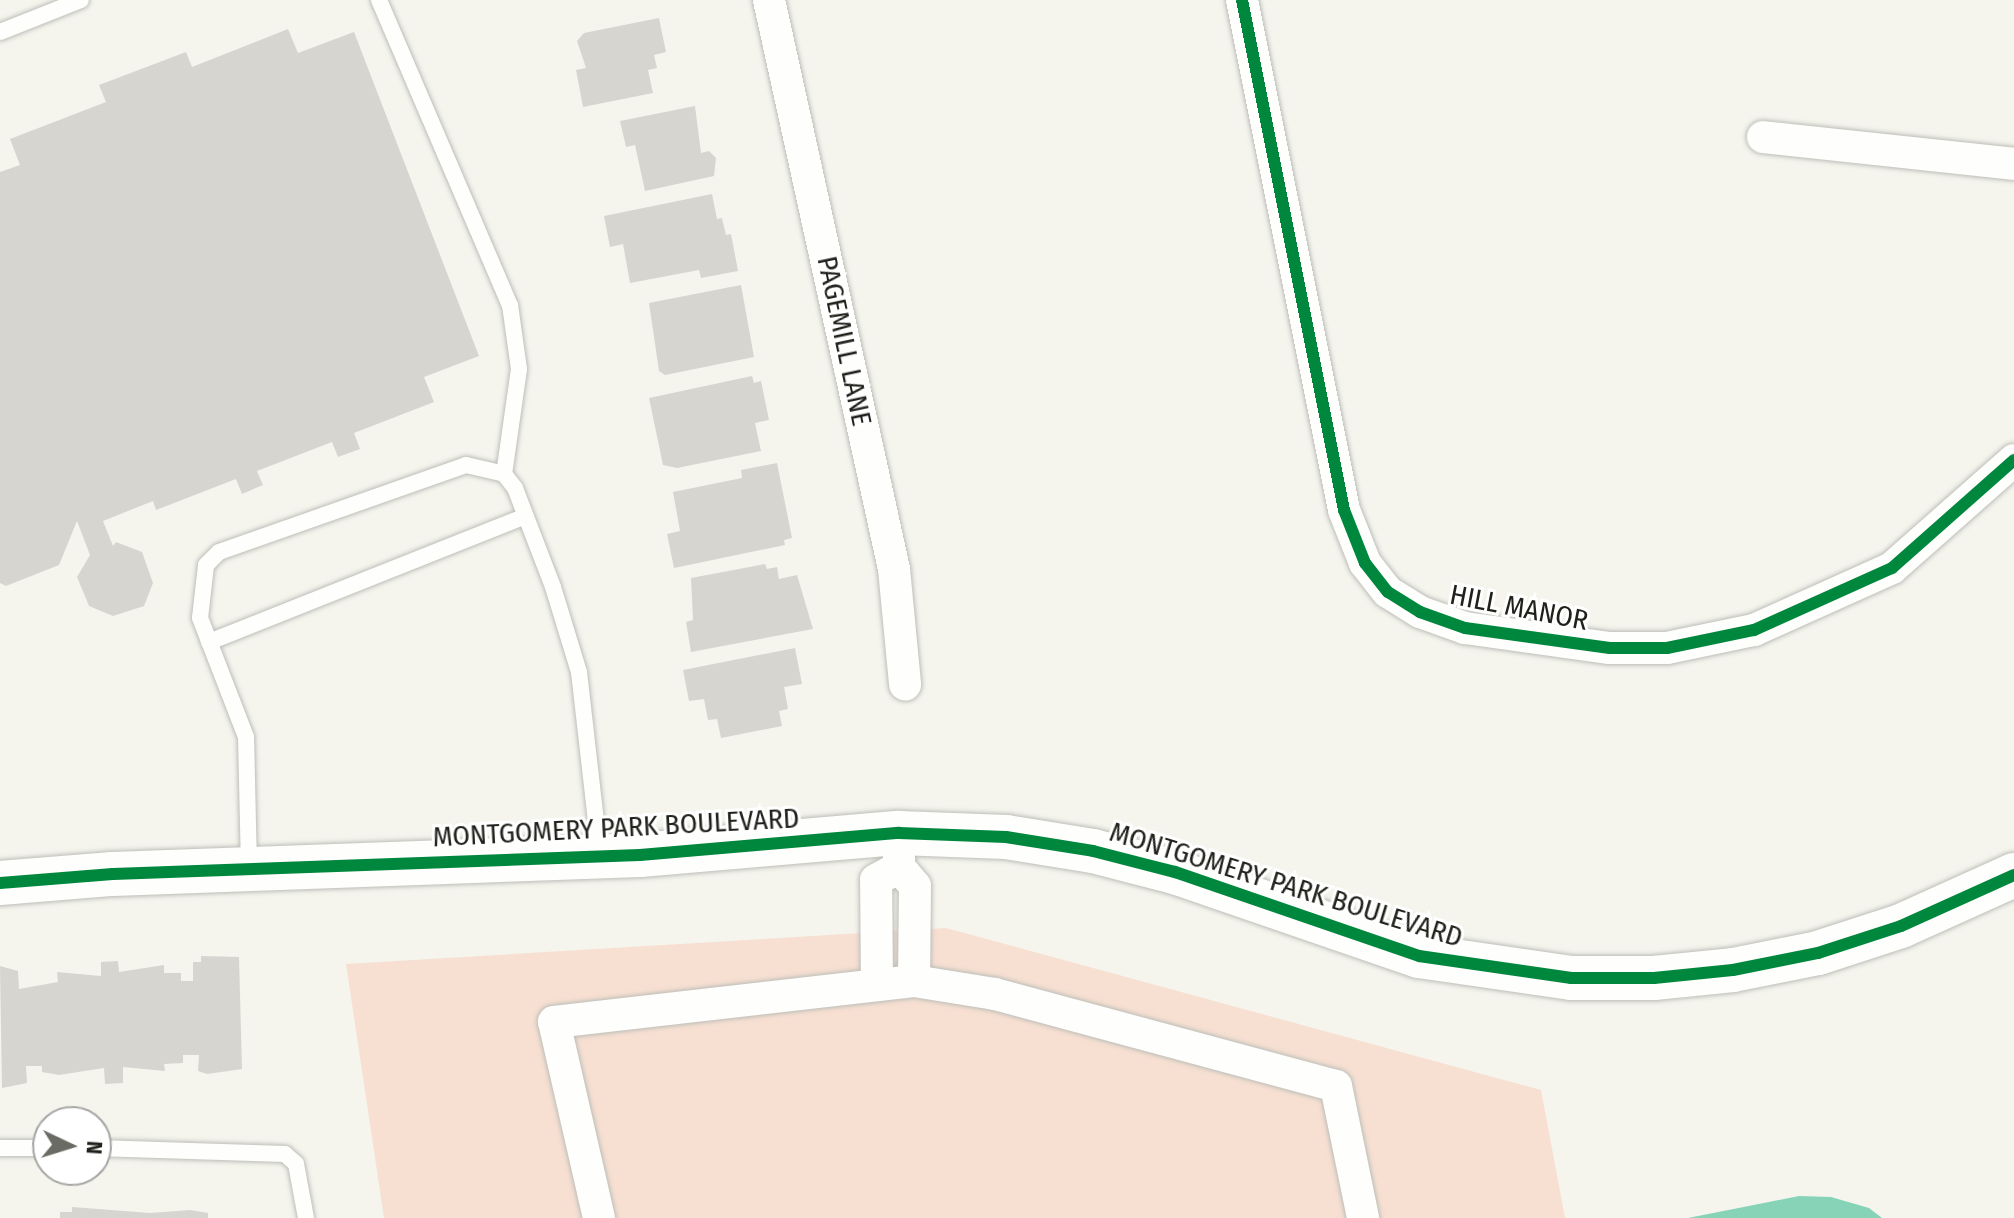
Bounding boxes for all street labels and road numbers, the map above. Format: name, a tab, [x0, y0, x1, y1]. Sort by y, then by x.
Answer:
street label: PAGEMILL LANE	[810, 253, 878, 429]
street label: HILL MANOR	[1447, 578, 1591, 638]
street label: MONTGOMERY PARK BOULEVARD	[432, 802, 800, 854]
street label: MONTGOMERY PARK BOULEVARD	[1106, 815, 1466, 955]

